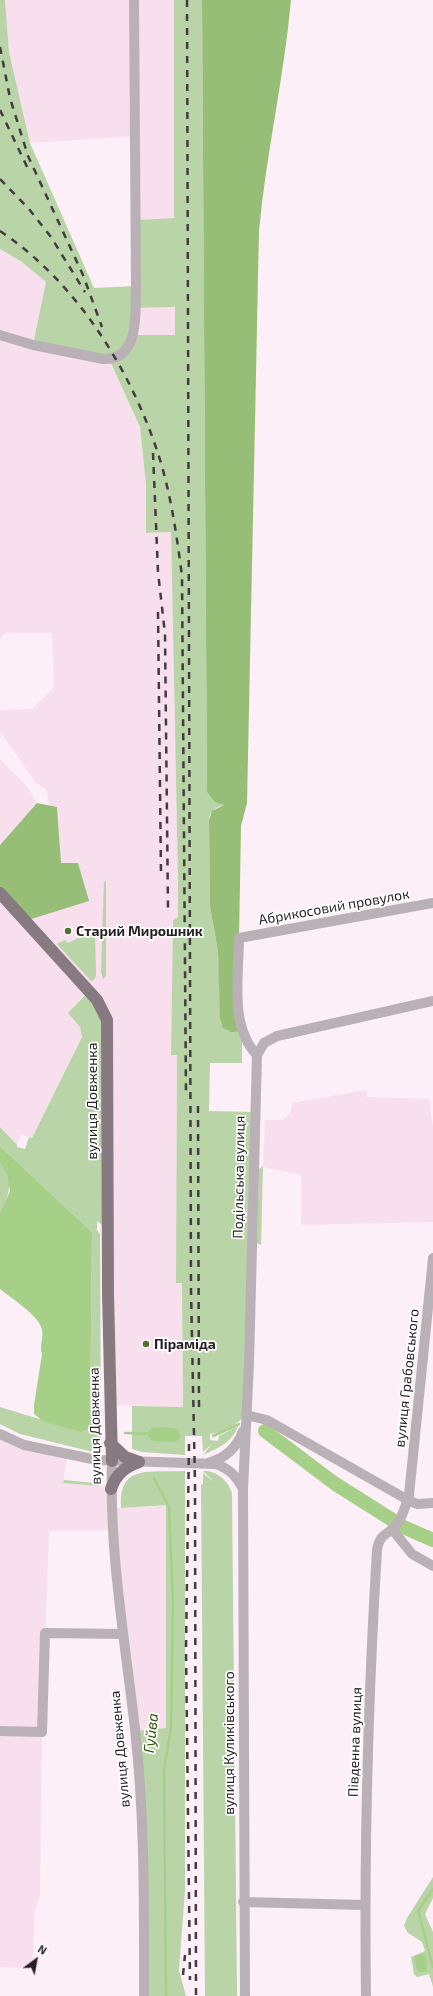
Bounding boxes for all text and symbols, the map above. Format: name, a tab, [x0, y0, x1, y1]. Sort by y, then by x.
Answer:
street label: Абрикосовий провулок	[257, 885, 411, 929]
place label: Старий Мирошник	[76, 923, 203, 939]
marker: Старий Мирошник	[63, 926, 73, 936]
street label: вулиця Довженка	[84, 1042, 100, 1160]
street label: Подільська вулиця	[230, 1115, 248, 1239]
street label: вулиця Грабовського	[391, 1308, 423, 1448]
place label: Піраміда	[154, 1336, 216, 1352]
marker: Піраміда	[141, 1339, 151, 1349]
street label: вулиця Довженка	[86, 1367, 104, 1485]
street label: вулиця Куликівського	[221, 1671, 237, 1815]
street label: Південна вулиця	[345, 1687, 365, 1797]
street label: вулиця Довженка	[107, 1690, 133, 1808]
water label: Гуйва	[140, 1712, 162, 1754]
north arrow	[16, 1940, 56, 1980]
text: N	[36, 1942, 49, 1957]

